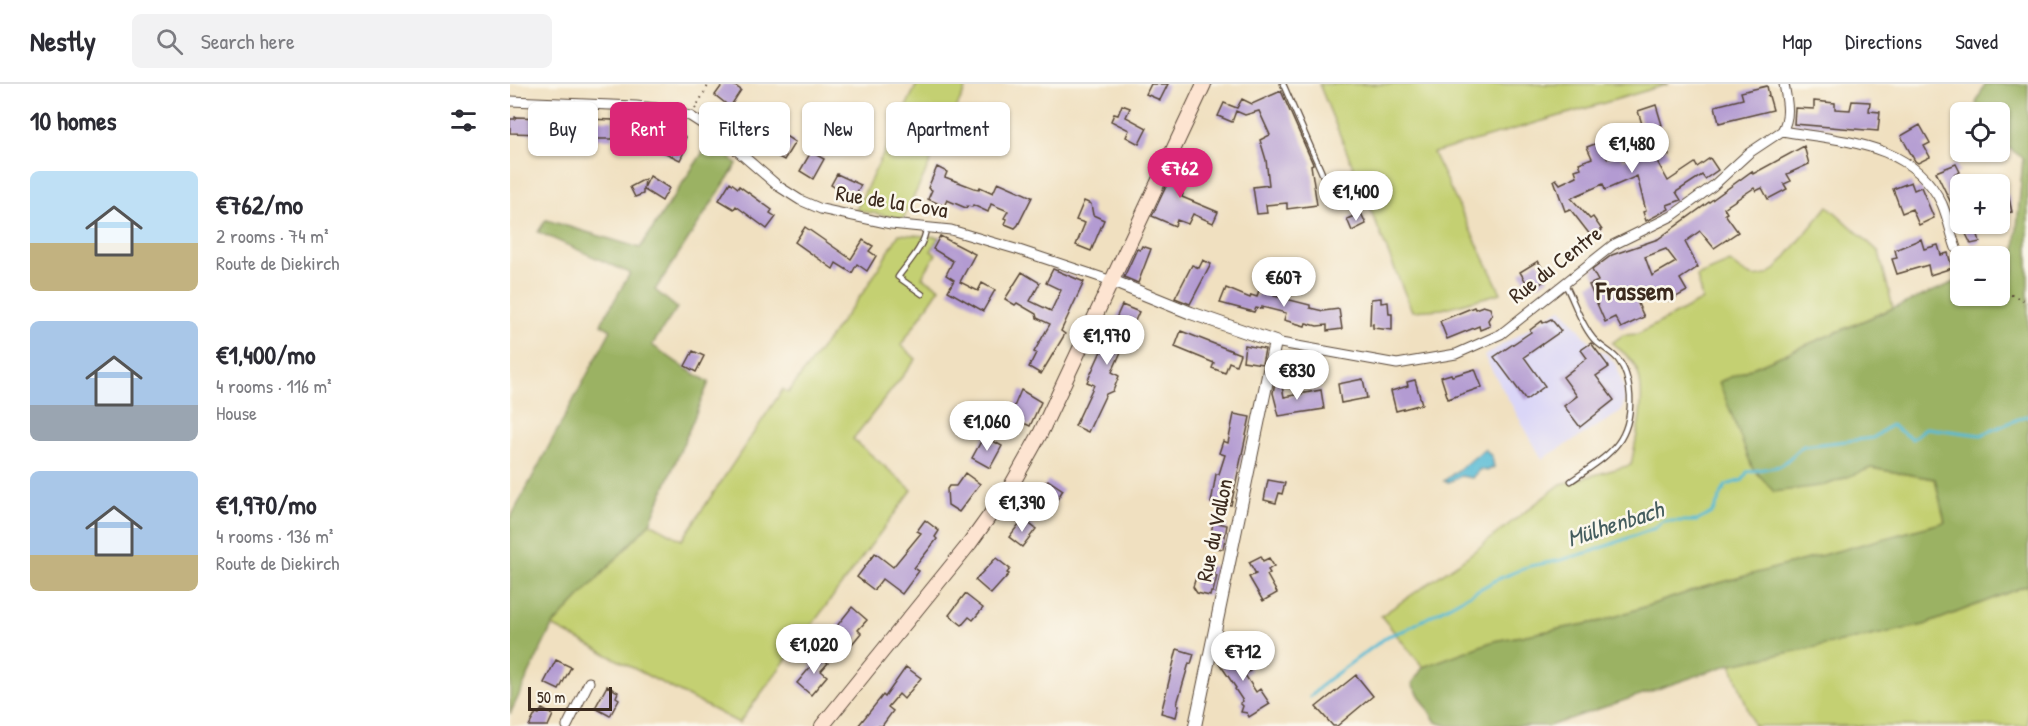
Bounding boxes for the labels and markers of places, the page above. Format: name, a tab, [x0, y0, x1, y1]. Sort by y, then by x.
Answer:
pin: €1,480	[1583, 123, 1681, 174]
pin: €762	[1144, 148, 1216, 199]
pin: €1,400	[1307, 171, 1405, 222]
pin: €607	[1248, 257, 1320, 308]
pin: €1,970	[1058, 315, 1156, 366]
pin: €830	[1261, 350, 1333, 401]
pin: €1,060	[938, 401, 1036, 452]
pin: €1,390	[973, 482, 1071, 533]
pin: €1,020	[765, 624, 863, 675]
pin: €712	[1207, 631, 1279, 682]

